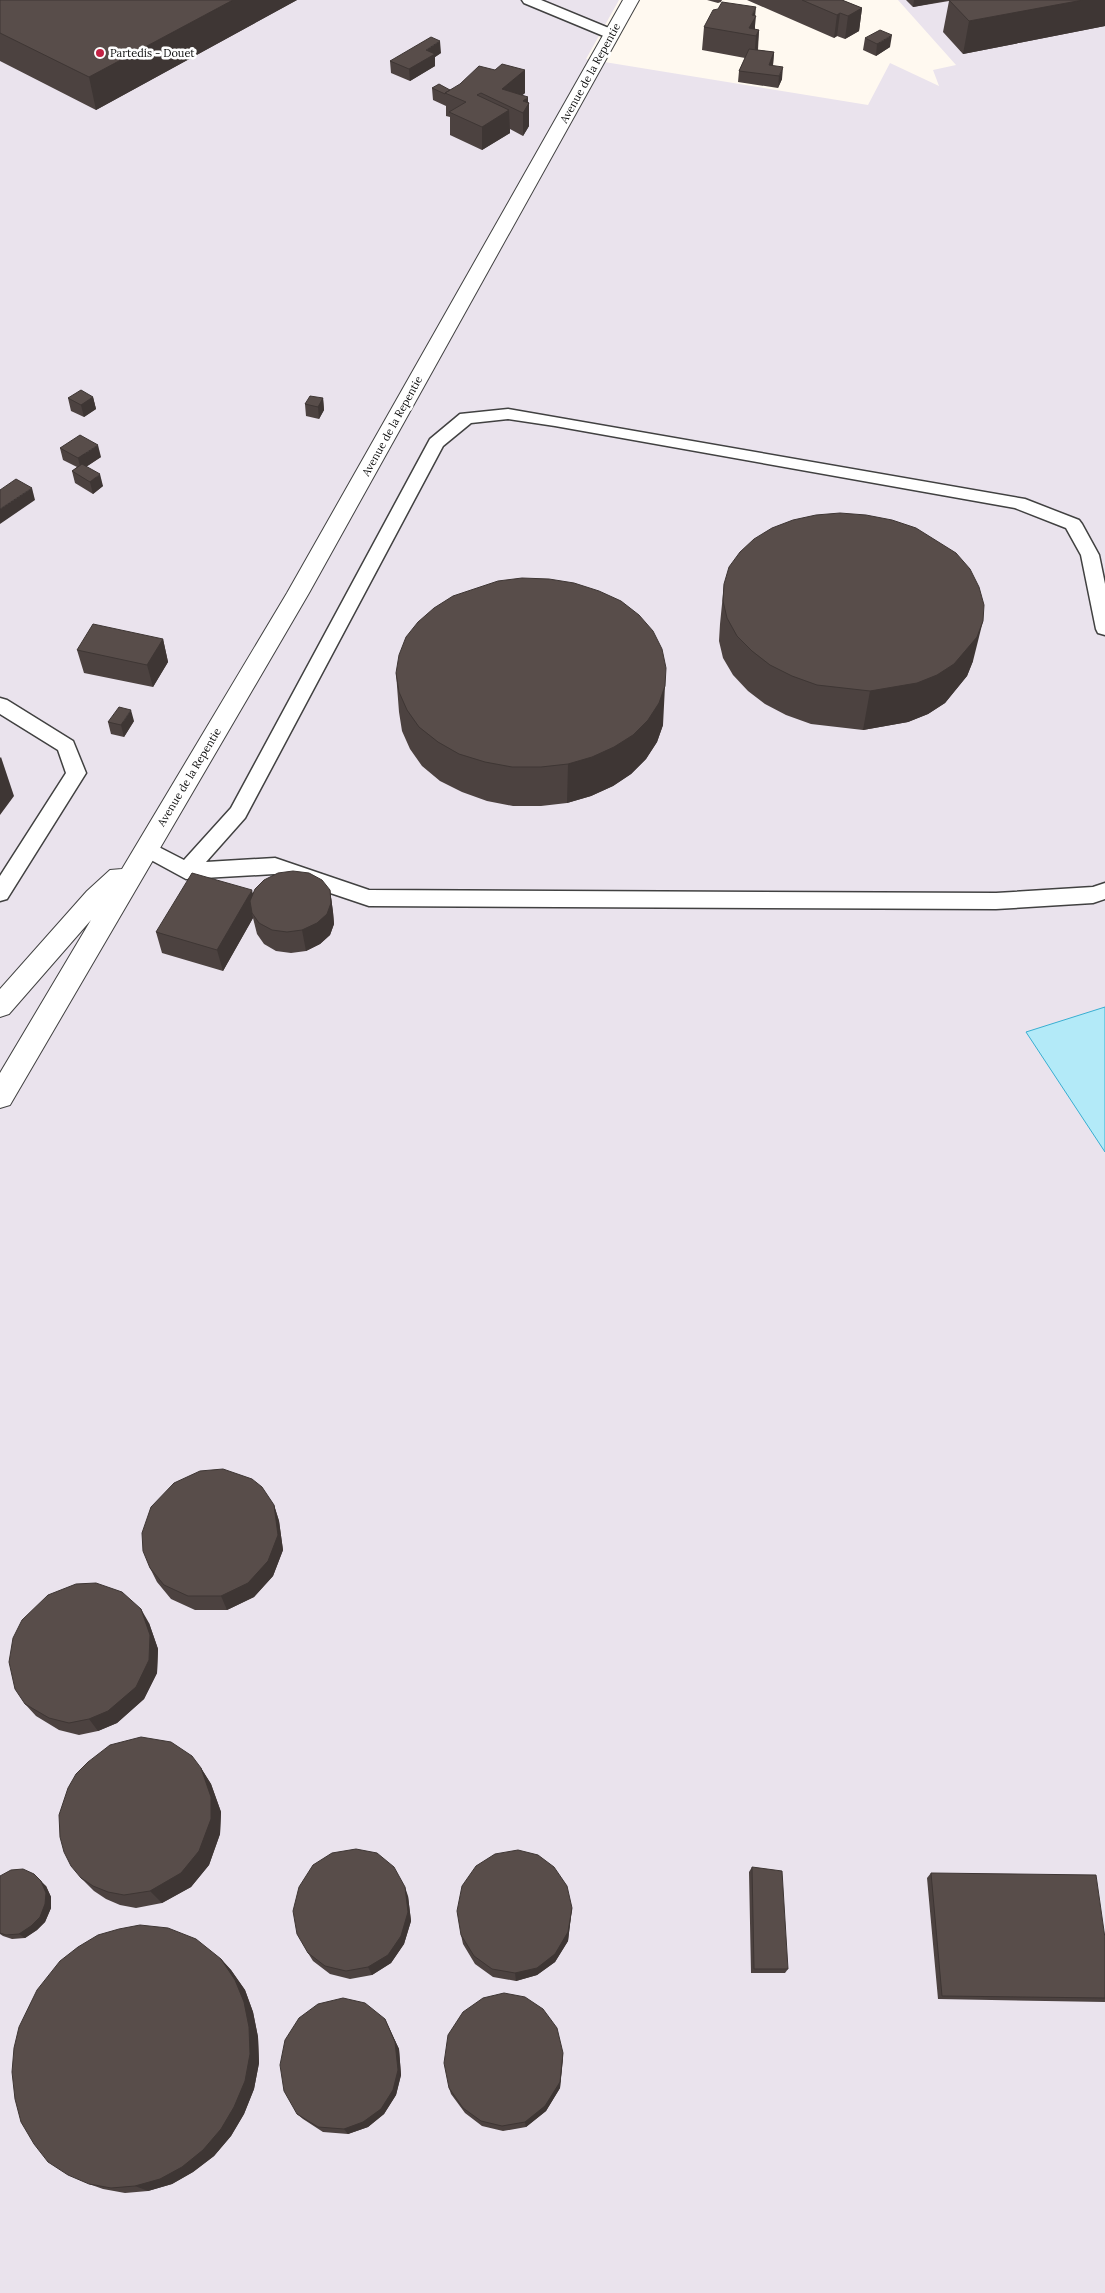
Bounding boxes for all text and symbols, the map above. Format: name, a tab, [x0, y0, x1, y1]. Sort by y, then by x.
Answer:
street label: Avenue de la Repentie	[556, 20, 623, 126]
place label: Partedis - Douet	[110, 46, 195, 60]
marker: Partedis - Douet	[94, 47, 106, 59]
street label: Avenue de la Repentie	[358, 373, 425, 479]
street label: Avenue de la Repentie	[154, 725, 224, 830]

